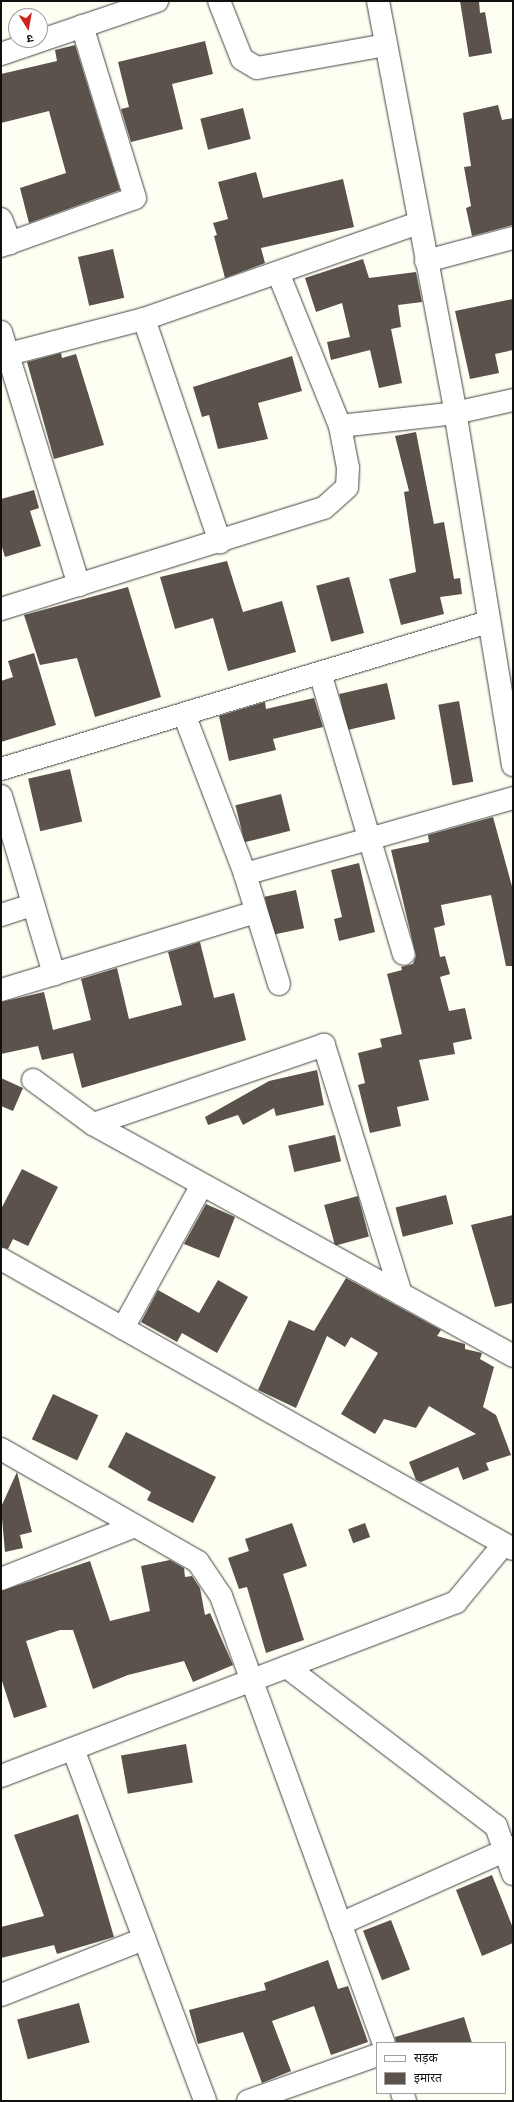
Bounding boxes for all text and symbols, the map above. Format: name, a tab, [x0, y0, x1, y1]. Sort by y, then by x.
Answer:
north arrow	[8, 8, 48, 48]
text: उ	[26, 31, 35, 46]
legend	[376, 2042, 506, 2094]
text: सड़क	[414, 2050, 438, 2065]
text: इमारत	[414, 2070, 442, 2085]

